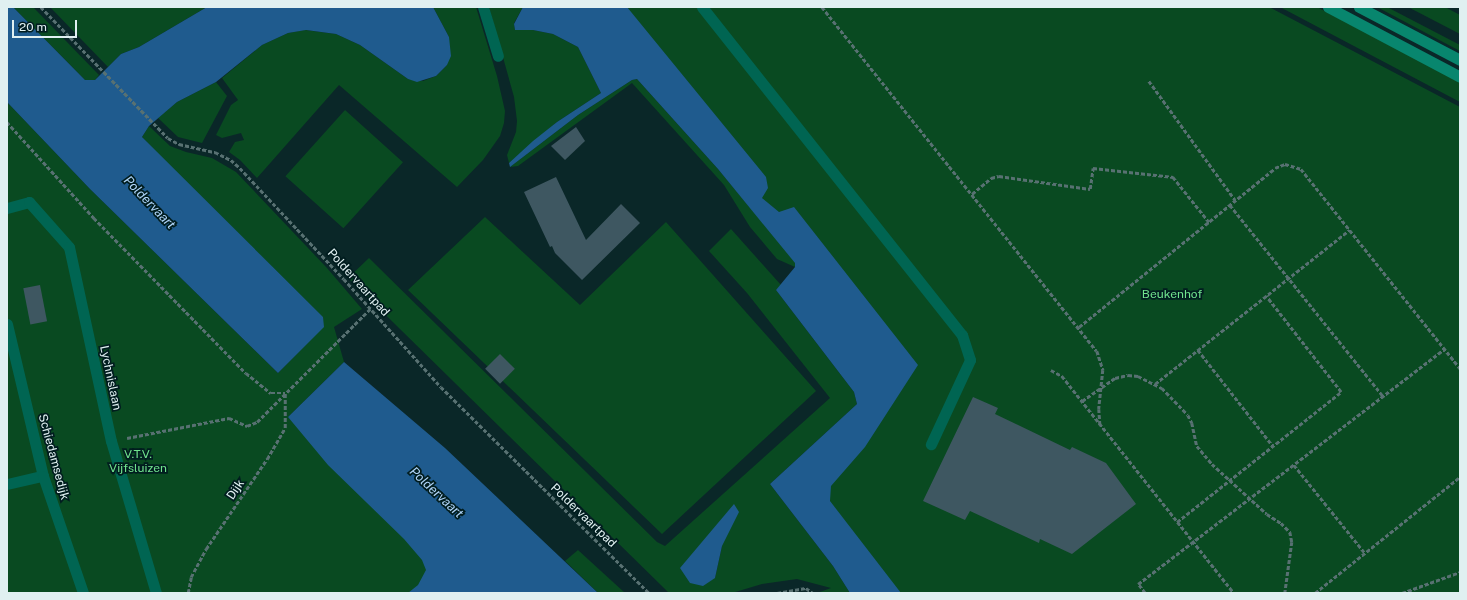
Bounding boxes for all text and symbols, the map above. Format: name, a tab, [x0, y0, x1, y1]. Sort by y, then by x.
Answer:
scale bar	[14, 12, 79, 38]
text: 20 m	[19, 20, 47, 34]
water label: Poldervaart	[120, 173, 178, 233]
street label: Poldervaartpad	[324, 246, 392, 320]
park label: Beukenhof	[1142, 288, 1202, 302]
street label: Lychnislaan	[96, 344, 124, 412]
street label: Schiedamsedijk	[35, 412, 71, 502]
park label: V.T.V. Vijfsluizen	[109, 448, 167, 476]
water label: Poldervaart	[406, 464, 466, 522]
street label: Dijk	[224, 477, 248, 503]
street label: Poldervaartpad	[547, 481, 619, 551]

